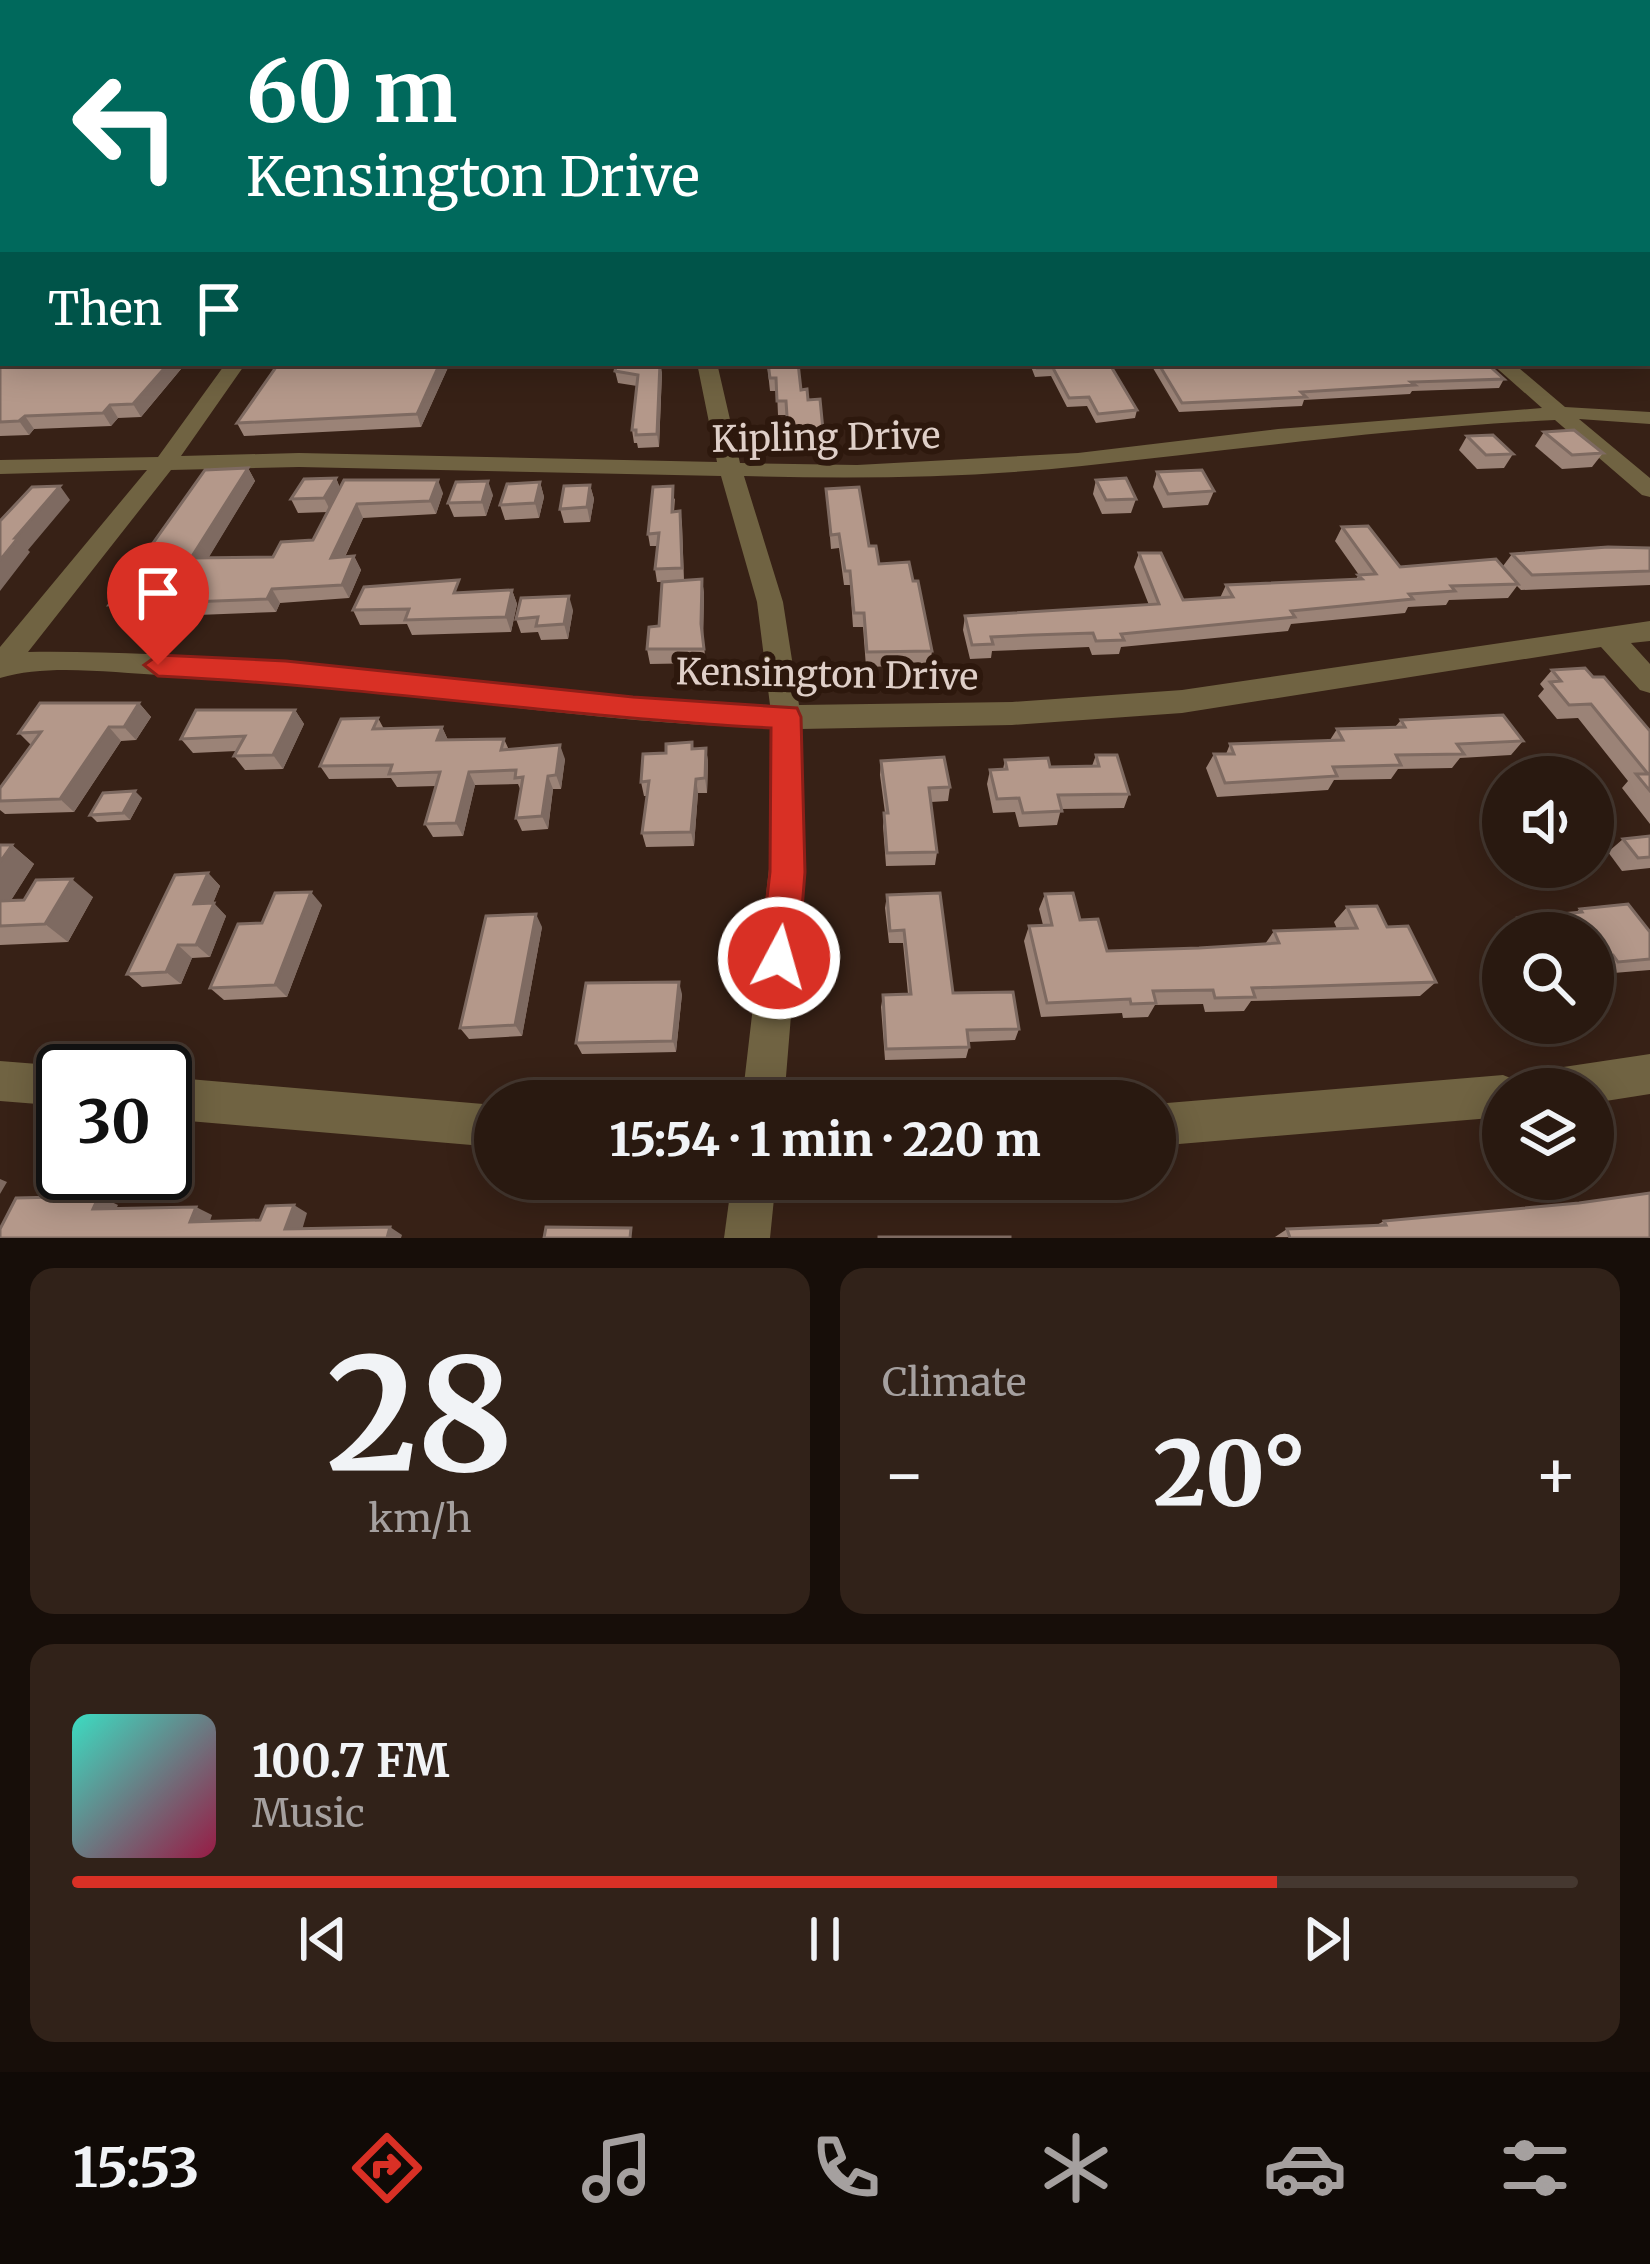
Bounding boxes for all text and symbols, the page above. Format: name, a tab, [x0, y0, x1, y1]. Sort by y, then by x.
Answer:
text: 60 m	[246, 39, 457, 145]
icon: left	[48, 48, 204, 204]
text: Kensington Drive	[246, 143, 700, 211]
icon: arrive	[186, 276, 252, 342]
text: Then	[48, 281, 162, 337]
street label: Kipling Drive	[711, 413, 941, 462]
pin	[107, 542, 209, 665]
icon: arrive	[125, 560, 191, 626]
street label: Kensington Drive	[675, 649, 979, 700]
map controls	[1482, 756, 1614, 1200]
button: sound	[1482, 756, 1614, 888]
position arrow	[716, 895, 842, 1021]
button: search	[1482, 912, 1614, 1044]
speed limit sign: 30	[36, 1044, 192, 1200]
button: layers	[1482, 1068, 1614, 1200]
text: 15:54 · 1 min · 220 m	[609, 1112, 1041, 1168]
text: 28	[326, 1317, 514, 1514]
text: Climate	[882, 1358, 1026, 1407]
text: 20°	[1153, 1417, 1307, 1531]
text: −	[882, 1433, 926, 1516]
text: +	[1534, 1433, 1578, 1516]
text: km/h	[368, 1494, 472, 1543]
text: 100.7 FM	[252, 1733, 449, 1789]
text: Music	[252, 1789, 365, 1838]
icon: previous	[290, 1906, 356, 1972]
icon: pause	[792, 1906, 858, 1972]
icon: next	[1294, 1906, 1360, 1972]
icon: directions	[345, 2126, 429, 2210]
icon: music	[575, 2126, 659, 2210]
icon: phone	[804, 2126, 888, 2210]
icon: climate	[1034, 2126, 1118, 2210]
icon: car	[1263, 2126, 1347, 2210]
icon: filters	[1493, 2126, 1577, 2210]
text: 15:53	[73, 2134, 199, 2202]

